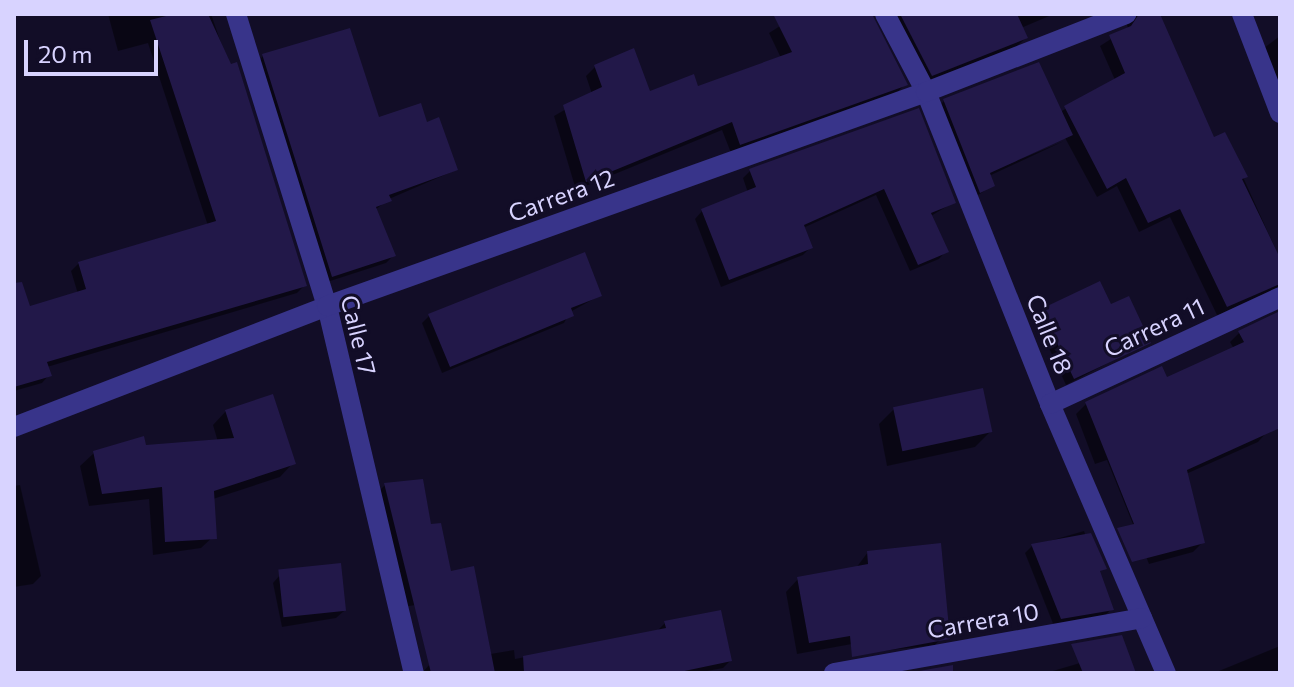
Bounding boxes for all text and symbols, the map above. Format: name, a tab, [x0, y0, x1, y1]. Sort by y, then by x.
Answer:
scale bar	[28, 24, 162, 74]
text: 20 m	[38, 39, 92, 68]
street label: Carrera 12	[504, 163, 618, 227]
street label: Calle 18	[1021, 290, 1079, 378]
street label: Carrera 11	[1099, 291, 1209, 363]
street label: Calle 17	[335, 292, 383, 378]
street label: Carrera 10	[925, 596, 1041, 644]

